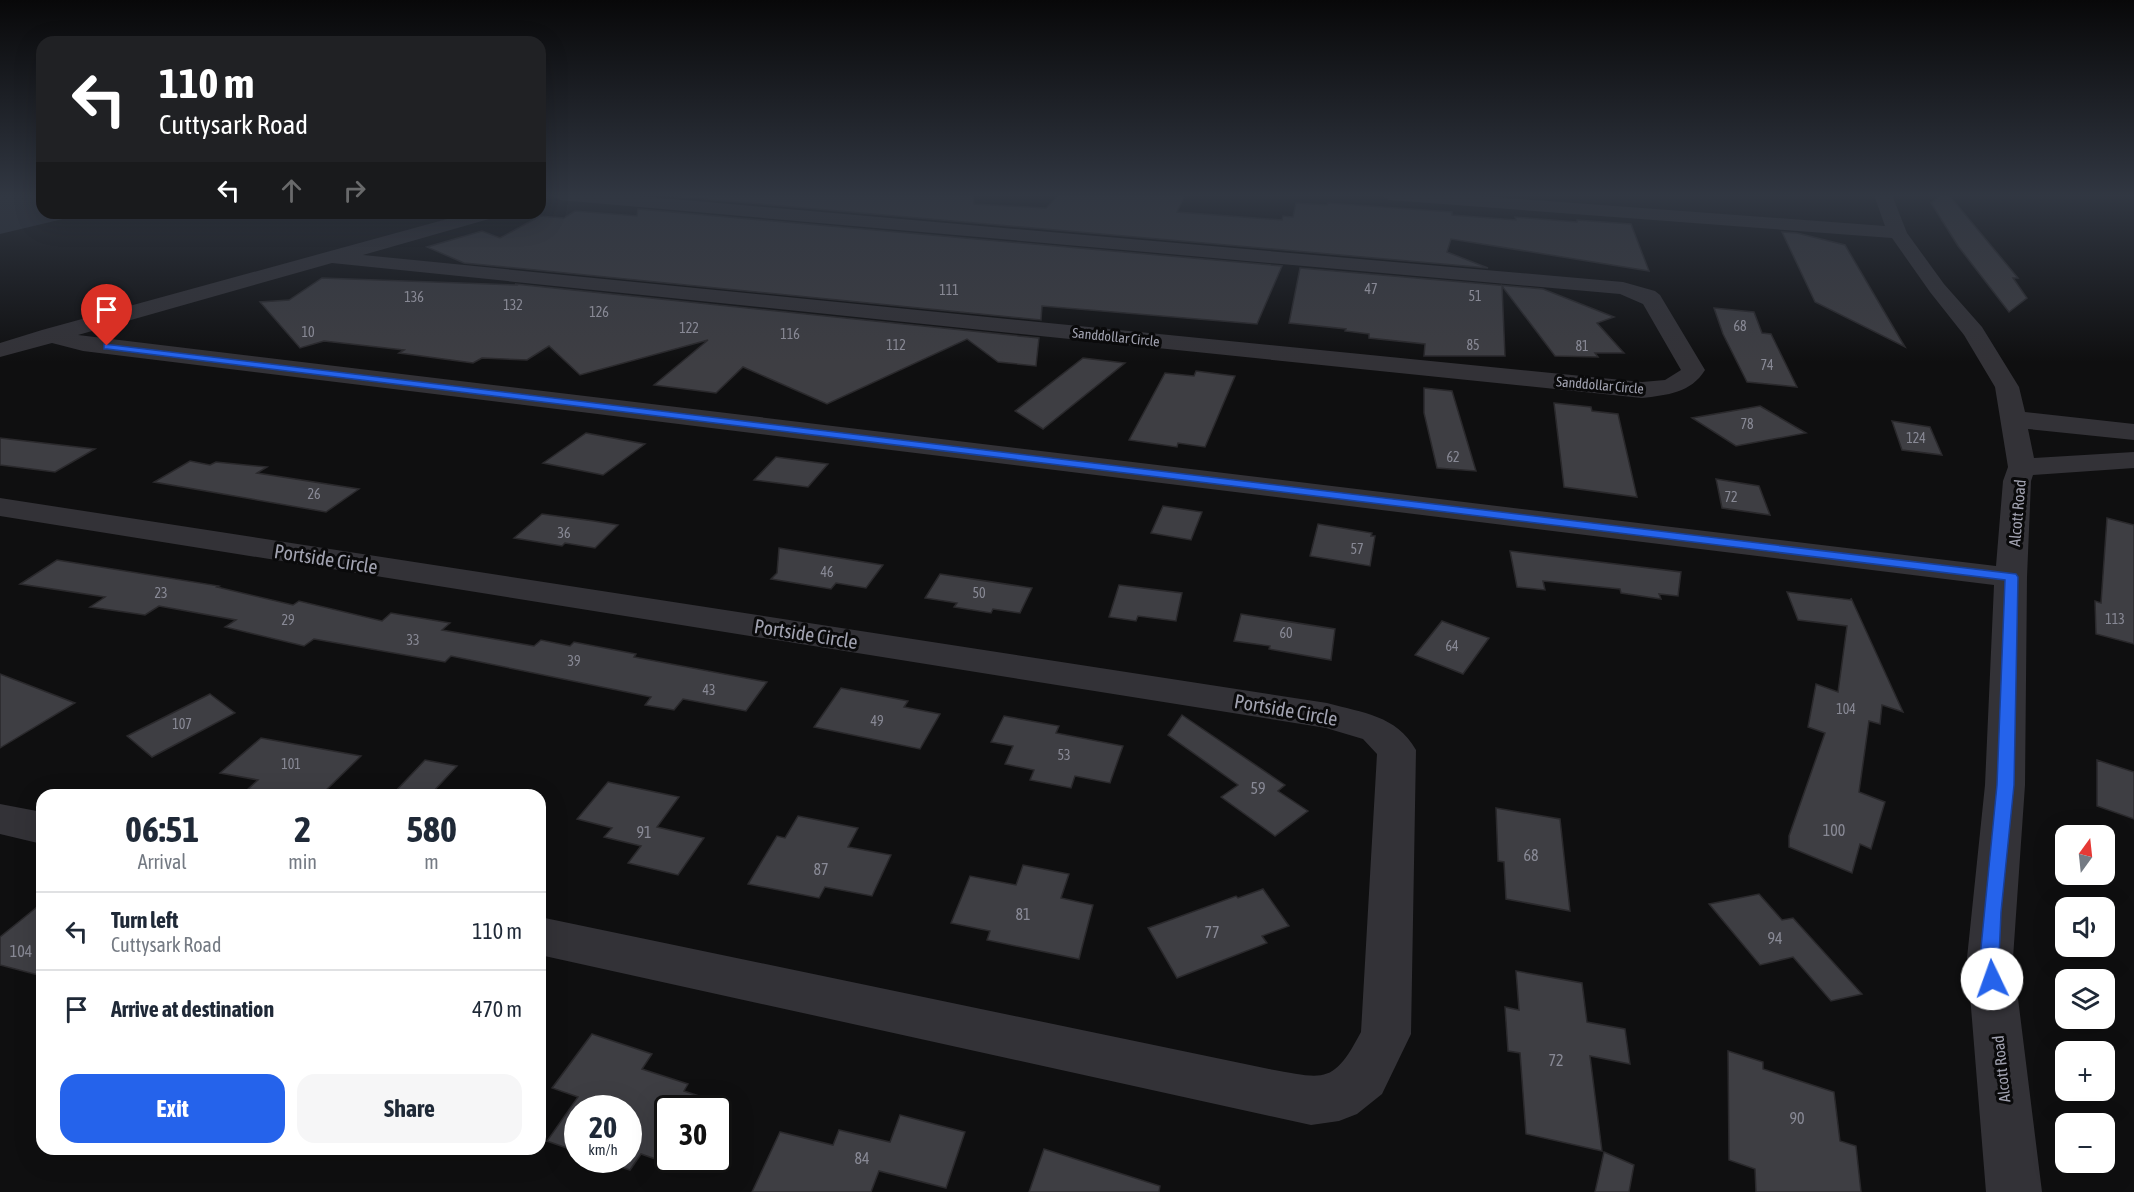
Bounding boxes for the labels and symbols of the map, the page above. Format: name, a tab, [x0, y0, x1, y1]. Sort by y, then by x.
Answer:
house number: 47	[1364, 281, 1378, 297]
house number: 111	[939, 282, 959, 298]
pin	[81, 284, 132, 346]
house number: 51	[1468, 288, 1482, 304]
house number: 136	[404, 289, 424, 305]
house number: 132	[503, 297, 523, 313]
house number: 126	[589, 304, 609, 320]
house number: 68	[1733, 318, 1747, 334]
house number: 122	[679, 320, 699, 336]
house number: 10	[301, 324, 315, 340]
street label: Sanddollar Circle	[1072, 324, 1160, 350]
house number: 116	[780, 326, 800, 342]
house number: 112	[886, 337, 906, 353]
house number: 85	[1466, 337, 1480, 353]
house number: 81	[1575, 338, 1589, 354]
house number: 74	[1760, 357, 1774, 373]
street label: Sanddollar Circle	[1556, 373, 1644, 397]
house number: 78	[1740, 416, 1754, 432]
house number: 124	[1906, 430, 1926, 446]
house number: 62	[1446, 449, 1460, 465]
street label: Alcott Road	[2005, 479, 2029, 547]
house number: 26	[307, 486, 321, 502]
house number: 72	[1724, 489, 1738, 505]
house number: 36	[557, 525, 571, 541]
street label: Portside Circle	[273, 539, 379, 578]
house number: 57	[1350, 541, 1364, 557]
house number: 46	[820, 564, 834, 580]
house number: 23	[154, 585, 168, 601]
house number: 50	[972, 585, 986, 601]
house number: 113	[2105, 611, 2125, 627]
house number: 29	[281, 612, 295, 628]
street label: Portside Circle	[753, 614, 859, 653]
house number: 60	[1279, 625, 1293, 641]
house number: 33	[406, 632, 420, 648]
house number: 64	[1445, 638, 1459, 654]
house number: 39	[567, 653, 581, 669]
house number: 43	[702, 682, 716, 698]
street label: Portside Circle	[1233, 689, 1340, 730]
house number: 104	[1836, 701, 1856, 717]
house number: 49	[870, 713, 884, 729]
house number: 107	[172, 716, 192, 732]
house number: 53	[1057, 747, 1071, 763]
house number: 101	[281, 756, 301, 772]
house number: 59	[1250, 779, 1266, 797]
house number: 100	[1823, 821, 1845, 839]
house number: 91	[636, 823, 652, 841]
north arrow	[2055, 825, 2115, 885]
house number: 68	[1523, 846, 1539, 864]
house number: 87	[813, 860, 829, 878]
house number: 81	[1015, 905, 1031, 923]
house number: 77	[1204, 923, 1220, 941]
house number: 94	[1767, 929, 1783, 947]
house number: 104	[10, 942, 32, 960]
position arrow	[1960, 947, 2024, 1011]
street label: Alcott Road	[1989, 1035, 2013, 1103]
house number: 72	[1548, 1051, 1564, 1069]
speed limit sign: 30	[654, 1095, 732, 1173]
house number: 90	[1789, 1109, 1805, 1127]
house number: 84	[854, 1149, 870, 1167]

